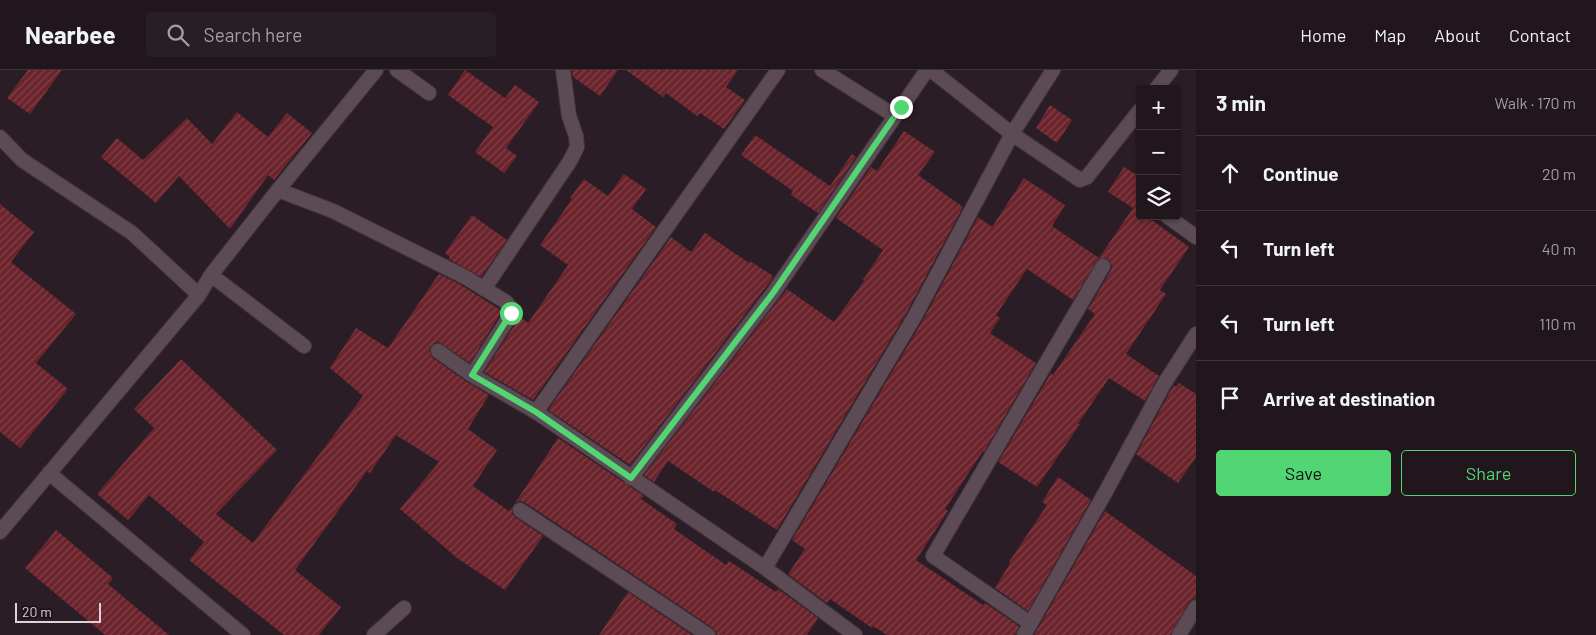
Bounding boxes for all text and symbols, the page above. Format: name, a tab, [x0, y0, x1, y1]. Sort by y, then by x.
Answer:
search box	[146, 12, 496, 57]
text: Nearbee	[25, 20, 116, 49]
icon: search	[164, 21, 192, 49]
text: Search here	[204, 23, 302, 46]
text: Home	[1300, 24, 1346, 46]
text: Map	[1374, 24, 1406, 46]
text: About	[1434, 24, 1481, 46]
text: Contact	[1509, 24, 1571, 46]
map controls	[1136, 85, 1181, 220]
button: +	[1136, 85, 1181, 130]
text: 3 min	[1216, 90, 1266, 115]
text: Walk · 170 m	[1494, 93, 1576, 112]
route end	[890, 96, 913, 119]
button: −	[1136, 130, 1181, 175]
icon: ahead	[1216, 159, 1244, 187]
text: Continue	[1263, 162, 1339, 185]
text: 20 m	[1542, 164, 1576, 183]
button: layers	[1136, 175, 1181, 220]
icon: left	[1216, 234, 1244, 262]
text: Turn left	[1263, 237, 1334, 260]
text: 40 m	[1542, 239, 1576, 258]
route start	[500, 302, 523, 325]
icon: left	[1216, 309, 1244, 337]
text: Turn left	[1263, 312, 1334, 335]
text: 110 m	[1539, 314, 1576, 333]
icon: arrive	[1216, 384, 1244, 412]
text: Arrive at destination	[1263, 387, 1435, 410]
button: Save	[1216, 450, 1391, 496]
button: Share	[1401, 450, 1576, 496]
scale bar	[15, 600, 101, 623]
text: 20 m	[22, 603, 52, 620]

